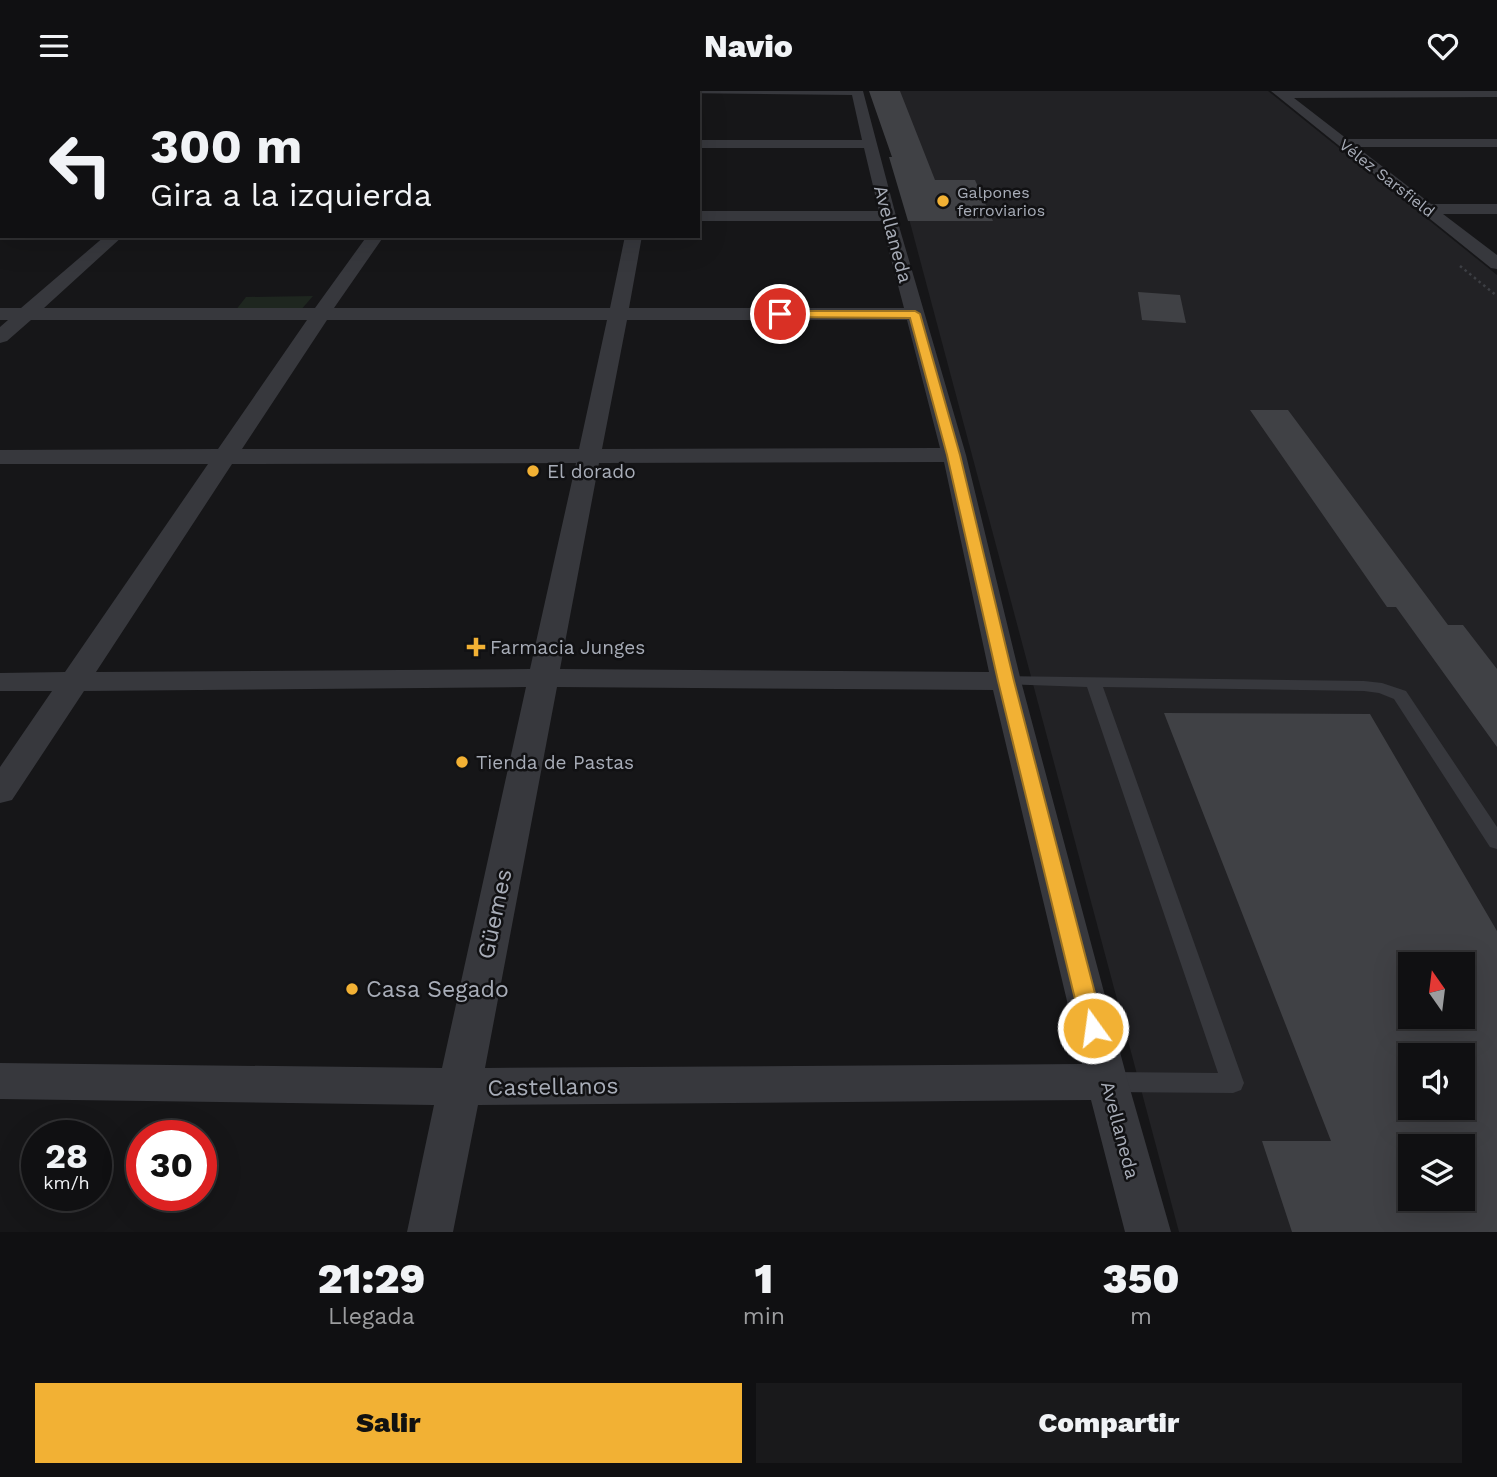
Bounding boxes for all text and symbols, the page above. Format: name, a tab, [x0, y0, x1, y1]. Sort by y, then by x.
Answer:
icon: menu	[35, 27, 73, 65]
text: Navio	[704, 27, 793, 65]
icon: heart	[1424, 27, 1462, 65]
text: 300 m	[150, 117, 302, 175]
icon: left	[35, 119, 126, 210]
street label: Vélez Sarsfield	[1336, 135, 1438, 221]
text: Gira a la izquierda	[150, 176, 432, 214]
street label: Avellaneda	[869, 182, 917, 286]
place label: Galpones ferroviarios	[957, 183, 1045, 220]
marker: Galpones ferroviarios	[935, 193, 951, 209]
pin	[750, 284, 810, 344]
icon: arrive	[761, 295, 799, 333]
place label: El dorado	[547, 460, 636, 483]
marker: El dorado	[525, 463, 541, 479]
place label: Farmacia Junges	[490, 636, 645, 659]
marker: Farmacia Junges	[468, 639, 484, 655]
place label: Tienda de Pastas	[476, 751, 634, 774]
marker: Tienda de Pastas	[454, 754, 470, 770]
street label: Güemes	[472, 866, 518, 962]
north arrow	[1398, 952, 1475, 1029]
map controls	[1398, 952, 1475, 1211]
place label: Casa Segado	[366, 976, 509, 1003]
marker: Casa Segado	[344, 981, 360, 997]
position arrow	[1056, 991, 1130, 1065]
button: sound	[1398, 1043, 1475, 1120]
street label: Castellanos	[487, 1072, 619, 1102]
street label: Avellaneda	[1096, 1078, 1144, 1182]
speed limit sign: 30	[126, 1120, 217, 1211]
button: layers	[1398, 1134, 1475, 1211]
text: 28	[45, 1135, 88, 1177]
text: km/h	[43, 1172, 90, 1193]
text: 21:29	[317, 1254, 425, 1303]
text: 1	[755, 1254, 773, 1303]
text: 350	[1103, 1254, 1180, 1303]
text: Llegada	[328, 1303, 415, 1330]
text: min	[743, 1303, 785, 1330]
text: m	[1130, 1303, 1152, 1330]
button: Salir	[35, 1383, 742, 1463]
button: Compartir	[756, 1383, 1462, 1463]

